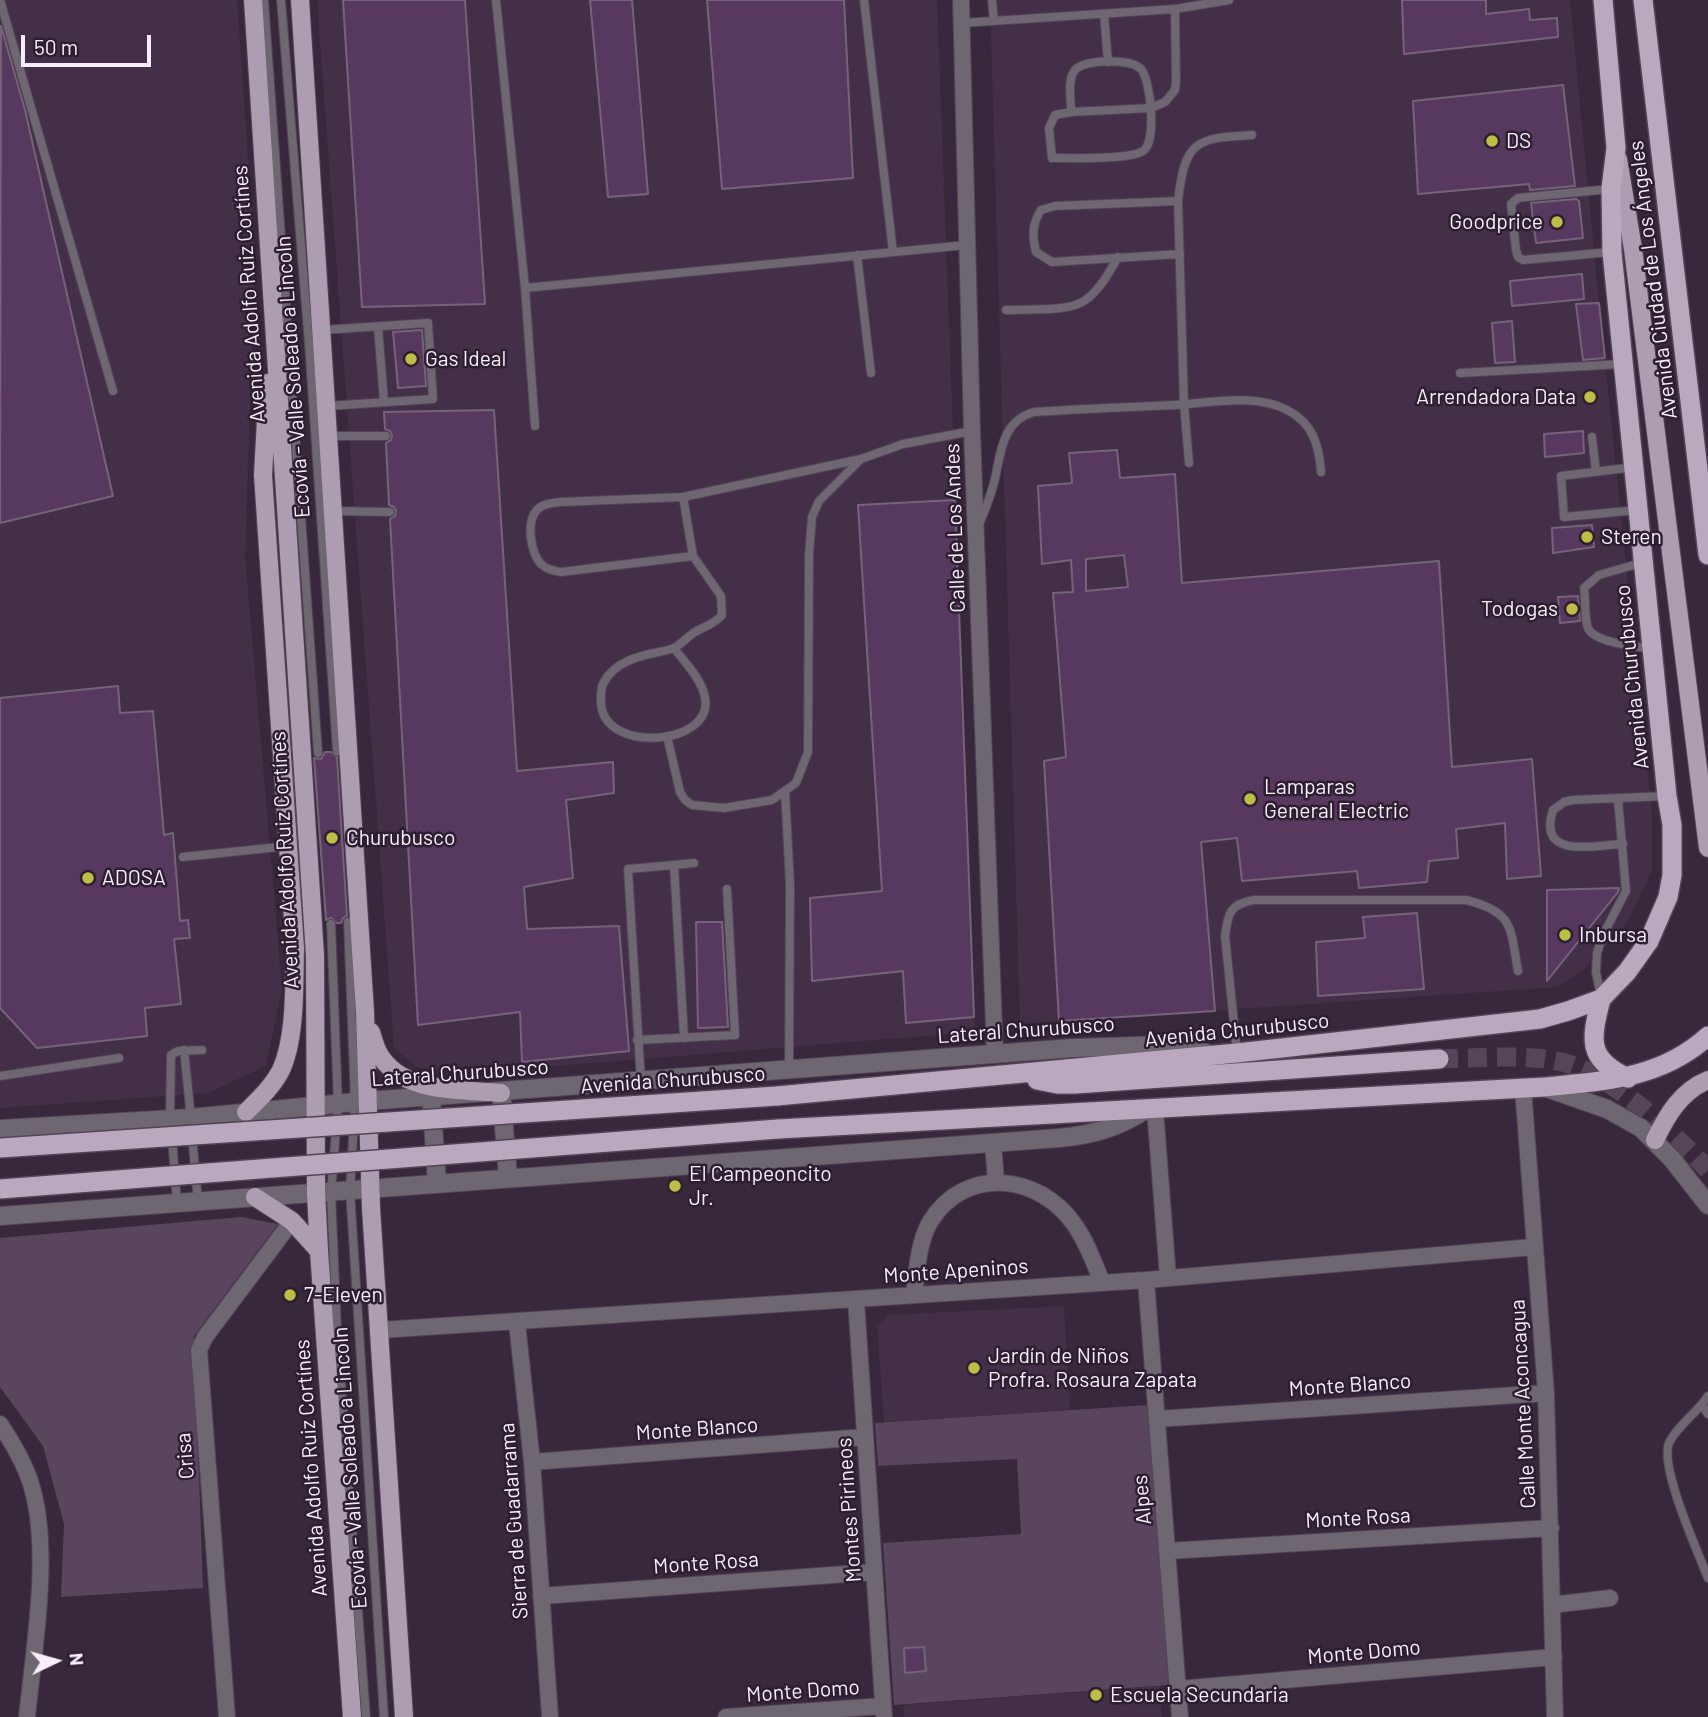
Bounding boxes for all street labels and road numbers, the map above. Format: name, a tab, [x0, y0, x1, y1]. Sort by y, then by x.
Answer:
street label: Avenida Ciudad de Los Ángeles	[1623, 139, 1683, 421]
street label: Avenida Adolfo Ruiz Cortínes	[227, 164, 271, 424]
street label: Ecovía - Valle Soleado a Lincoln	[271, 235, 315, 519]
street label: Calle de Los Andes	[939, 443, 971, 613]
street label: Avenida Churubusco	[1610, 583, 1654, 771]
street label: Avenida Adolfo Ruiz Cortínes	[266, 731, 304, 989]
street label: Avenida Churubusco	[1143, 1008, 1331, 1052]
street label: Lateral Churubusco	[936, 1011, 1116, 1049]
street label: Lateral Churubusco	[370, 1054, 550, 1092]
street label: Avenida Churubusco	[580, 1061, 766, 1099]
street label: Monte Apeninos	[883, 1253, 1029, 1289]
street label: Calle Monte Aconcagua	[1505, 1299, 1541, 1509]
street label: Ecovía - Valle Soleado a Lincoln	[328, 1326, 372, 1610]
street label: Avenida Adolfo Ruiz Cortínes	[289, 1338, 333, 1598]
street label: Monte Blanco	[1288, 1368, 1412, 1402]
street label: Monte Blanco	[635, 1412, 759, 1446]
street label: Sierra de Guadarrama	[495, 1422, 533, 1620]
street label: Crisa	[170, 1432, 200, 1480]
street label: Montes Pirineos	[831, 1437, 867, 1583]
street label: Alpes	[1127, 1474, 1157, 1526]
street label: Monte Rosa	[1305, 1503, 1411, 1533]
street label: Monte Rosa	[652, 1547, 760, 1579]
street label: Monte Domo	[1306, 1634, 1422, 1670]
street label: Monte Domo	[745, 1674, 861, 1708]

